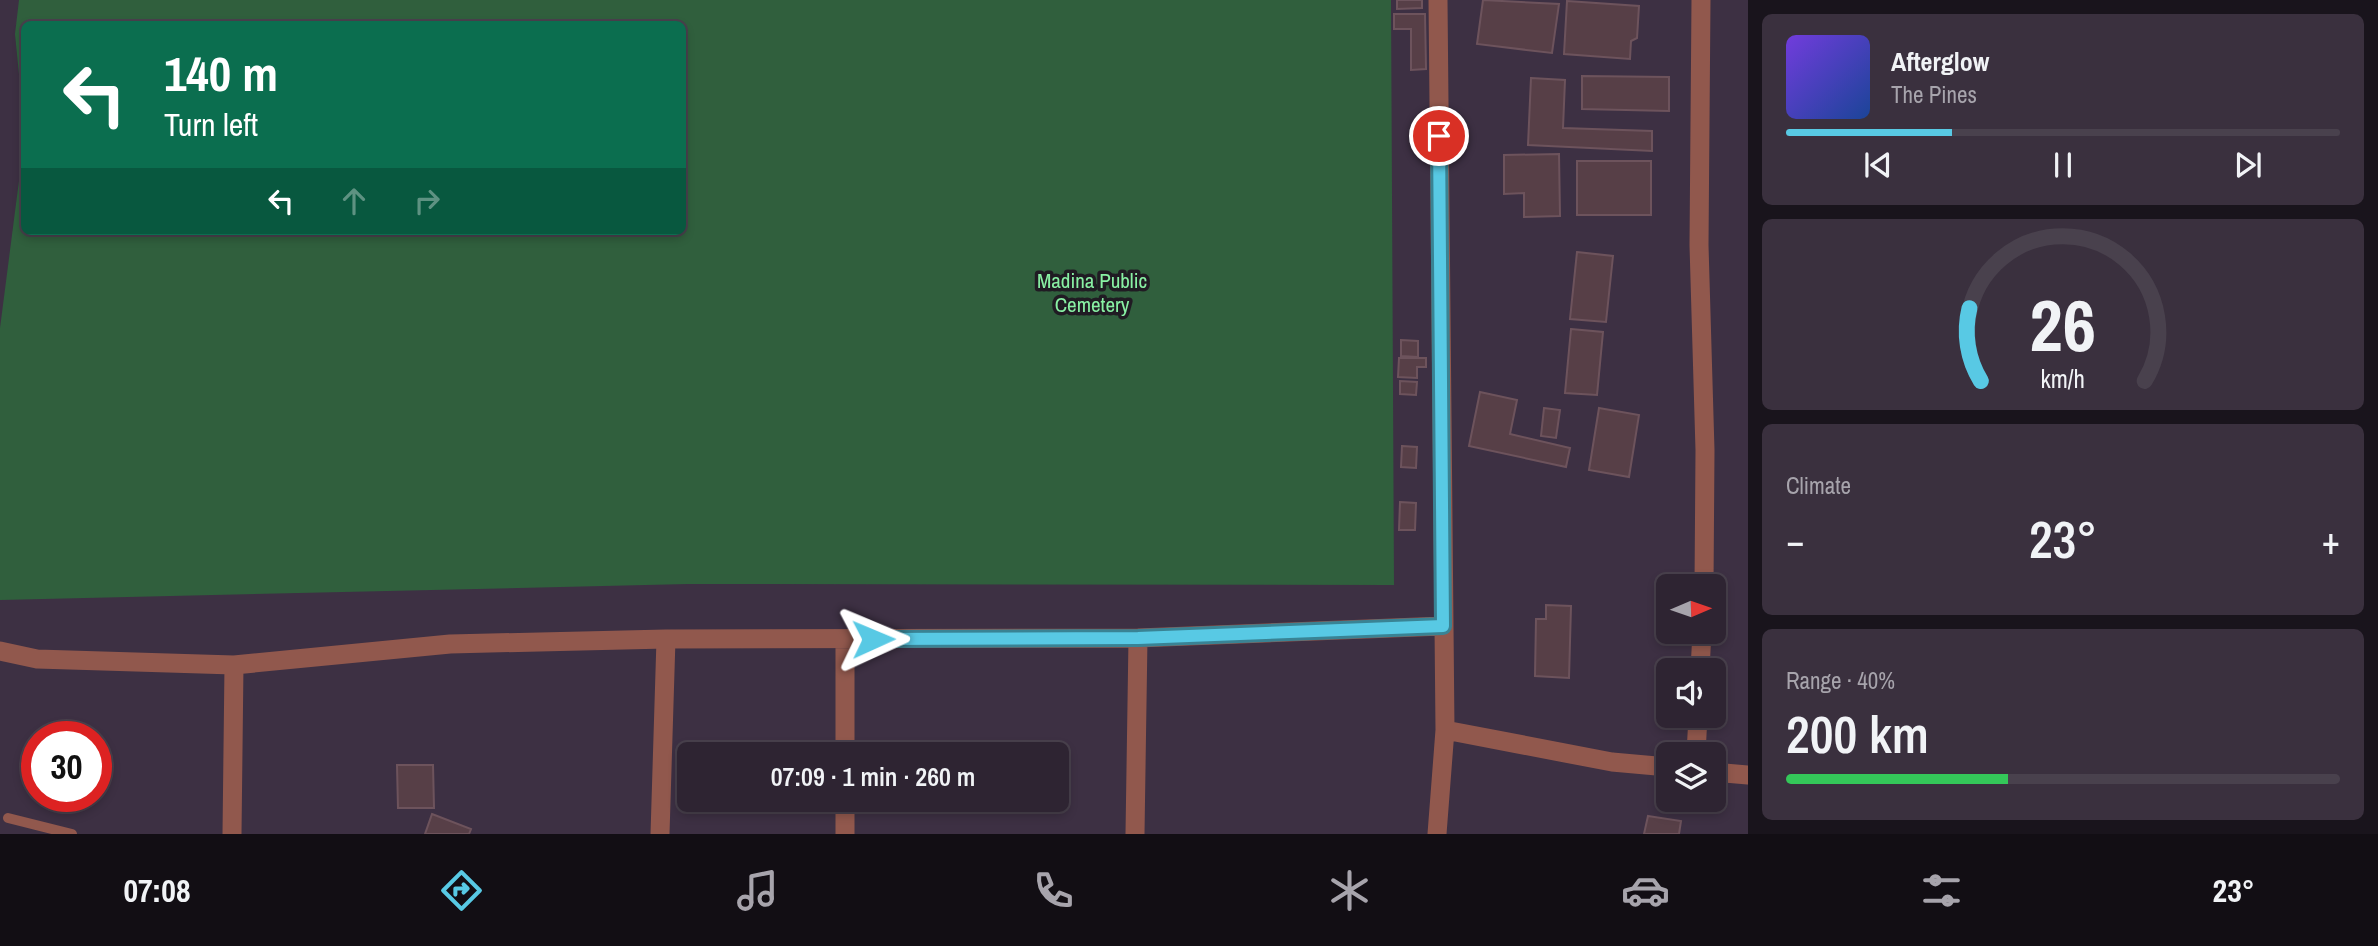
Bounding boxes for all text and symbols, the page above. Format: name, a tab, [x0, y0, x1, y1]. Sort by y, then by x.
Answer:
text: 140 m	[164, 40, 278, 106]
text: Afterglow	[1891, 44, 1989, 79]
icon: left	[49, 49, 140, 140]
text: The Pines	[1891, 79, 1977, 110]
text: Turn left	[164, 103, 258, 146]
pin	[1409, 106, 1469, 166]
icon: arrive	[1420, 117, 1458, 155]
icon: previous	[1859, 146, 1897, 184]
icon: pause	[2044, 146, 2082, 184]
icon: next	[2229, 146, 2267, 184]
icon: left	[262, 182, 300, 220]
icon: ahead	[335, 182, 373, 220]
icon: right	[408, 182, 446, 220]
park label: Madina Public Cemetery	[1037, 266, 1147, 319]
text: 26	[2030, 276, 2096, 374]
text: km/h	[2041, 361, 2085, 395]
text: Climate	[1786, 470, 1851, 501]
text: 23°	[2029, 504, 2097, 574]
text: −	[1786, 515, 1804, 566]
text: +	[2322, 515, 2340, 566]
north arrow	[1656, 574, 1726, 644]
map controls	[1656, 574, 1726, 812]
position arrow	[836, 602, 910, 676]
button: sound	[1656, 658, 1726, 728]
text: Range · 40%	[1786, 665, 1895, 696]
text: 200 km	[1786, 699, 1929, 769]
speed limit sign: 30	[21, 721, 112, 812]
button: layers	[1656, 742, 1726, 812]
text: 07:09 · 1 min · 260 m	[771, 759, 975, 794]
icon: directions	[437, 866, 486, 915]
icon: music	[733, 866, 782, 915]
icon: phone	[1029, 866, 1078, 915]
icon: climate	[1325, 866, 1374, 915]
icon: car	[1621, 866, 1670, 915]
icon: filters	[1917, 866, 1966, 915]
text: 07:08	[123, 869, 191, 912]
text: 23°	[2213, 869, 2255, 912]

